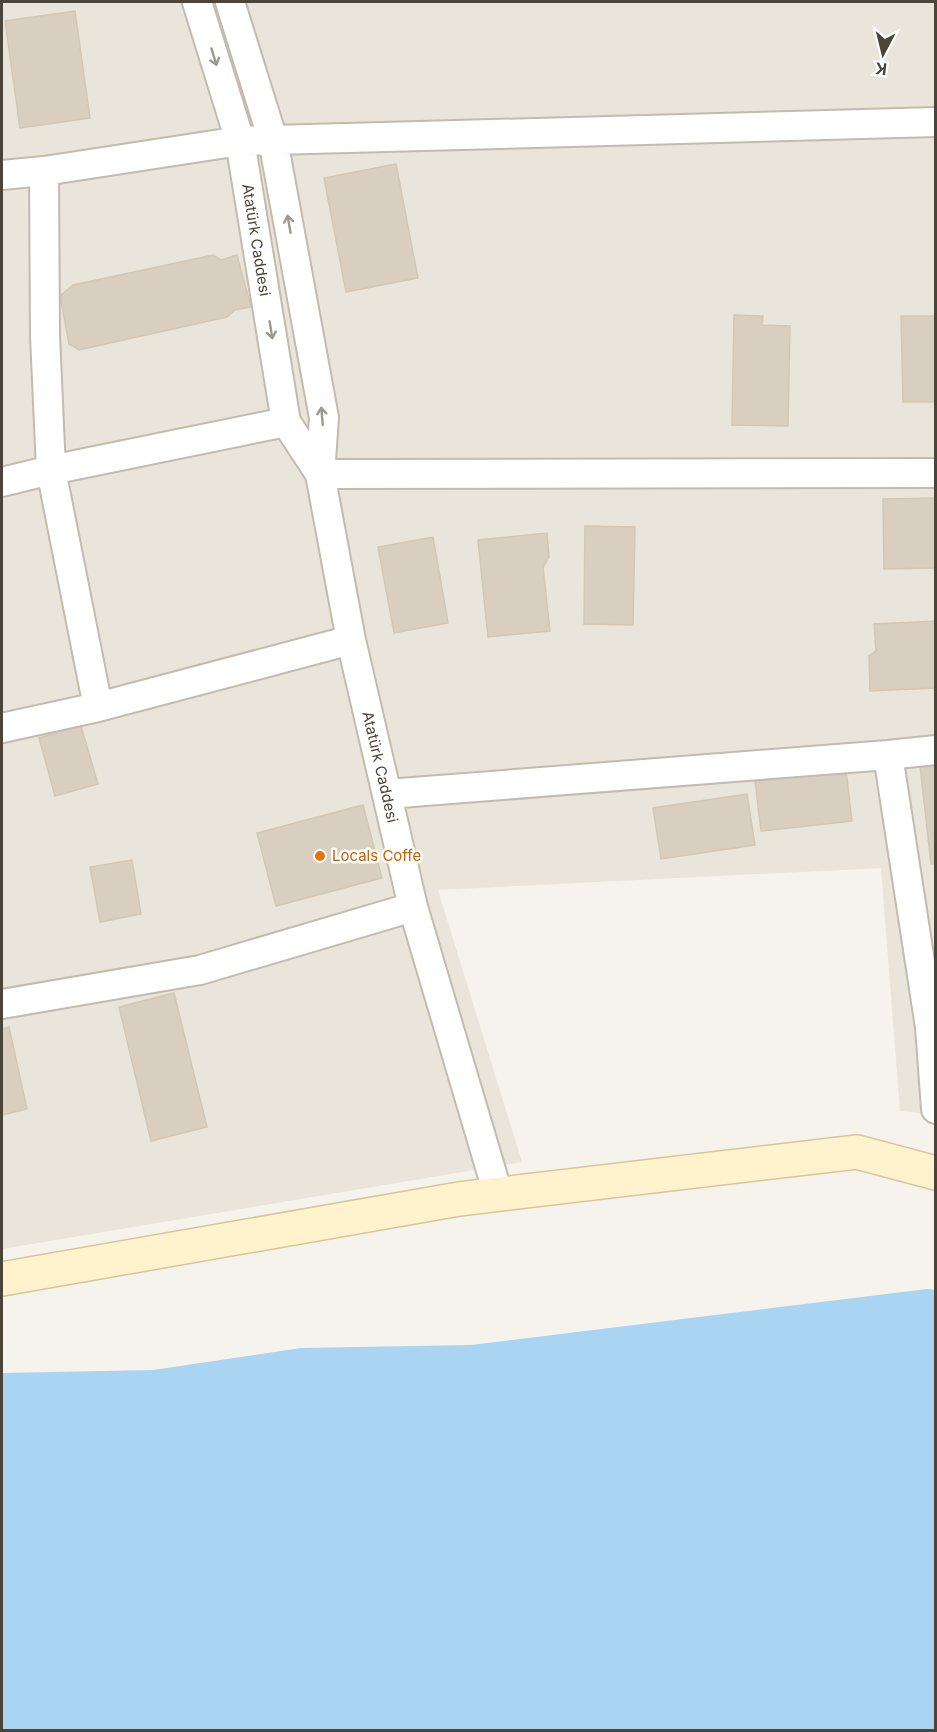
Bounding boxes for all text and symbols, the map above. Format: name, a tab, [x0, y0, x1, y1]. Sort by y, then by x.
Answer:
north arrow	[853, 24, 913, 84]
one-way arrow	[209, 48, 220, 67]
text: K	[874, 58, 888, 80]
street label: Atatürk Caddesi	[238, 182, 275, 298]
one-way arrow	[283, 214, 294, 234]
one-way arrow	[266, 320, 277, 339]
one-way arrow	[316, 406, 327, 426]
street label: Atatürk Caddesi	[358, 709, 403, 824]
place label: Locals Coffe	[332, 846, 421, 865]
marker: Locals Coffe	[313, 849, 327, 863]

